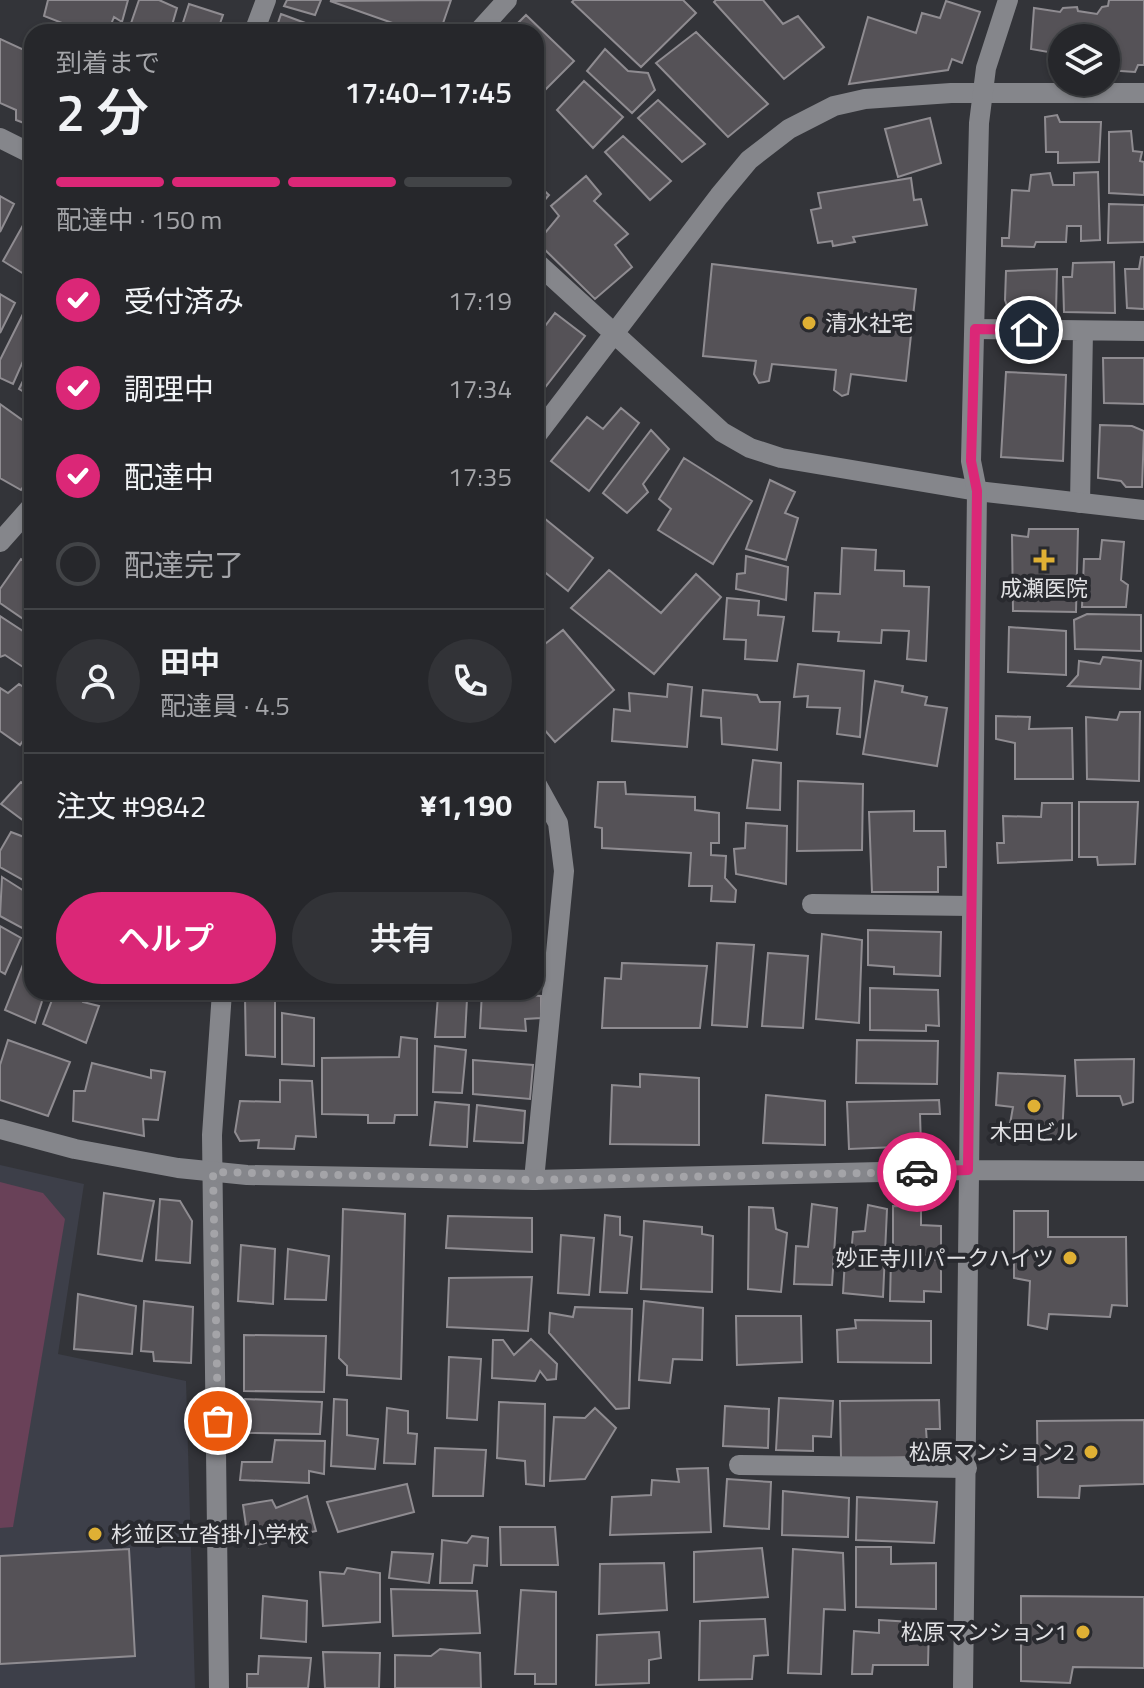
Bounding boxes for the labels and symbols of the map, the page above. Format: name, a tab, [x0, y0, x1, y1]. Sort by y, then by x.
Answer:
pin	[995, 296, 1063, 364]
place label: 清水社宅	[825, 306, 913, 340]
marker: 清水社宅	[800, 314, 818, 332]
marker: 成瀬医院	[1033, 549, 1055, 571]
place label: 成瀬医院	[1000, 571, 1088, 605]
marker: 木田ビル	[1025, 1097, 1043, 1115]
place label: 木田ビル	[990, 1115, 1078, 1149]
courier	[877, 1132, 957, 1212]
place label: 妙正寺川パークハイツ	[836, 1241, 1054, 1275]
marker: 妙正寺川パークハイツ	[1061, 1249, 1079, 1267]
pin	[184, 1387, 252, 1455]
place label: 松原マンション2	[909, 1435, 1075, 1469]
marker: 松原マンション2	[1082, 1443, 1100, 1461]
place label: 杉並区立沓掛小学校	[111, 1517, 309, 1551]
marker: 杉並区立沓掛小学校	[86, 1525, 104, 1543]
place label: 松原マンション1	[901, 1615, 1067, 1649]
marker: 松原マンション1	[1074, 1623, 1092, 1641]

